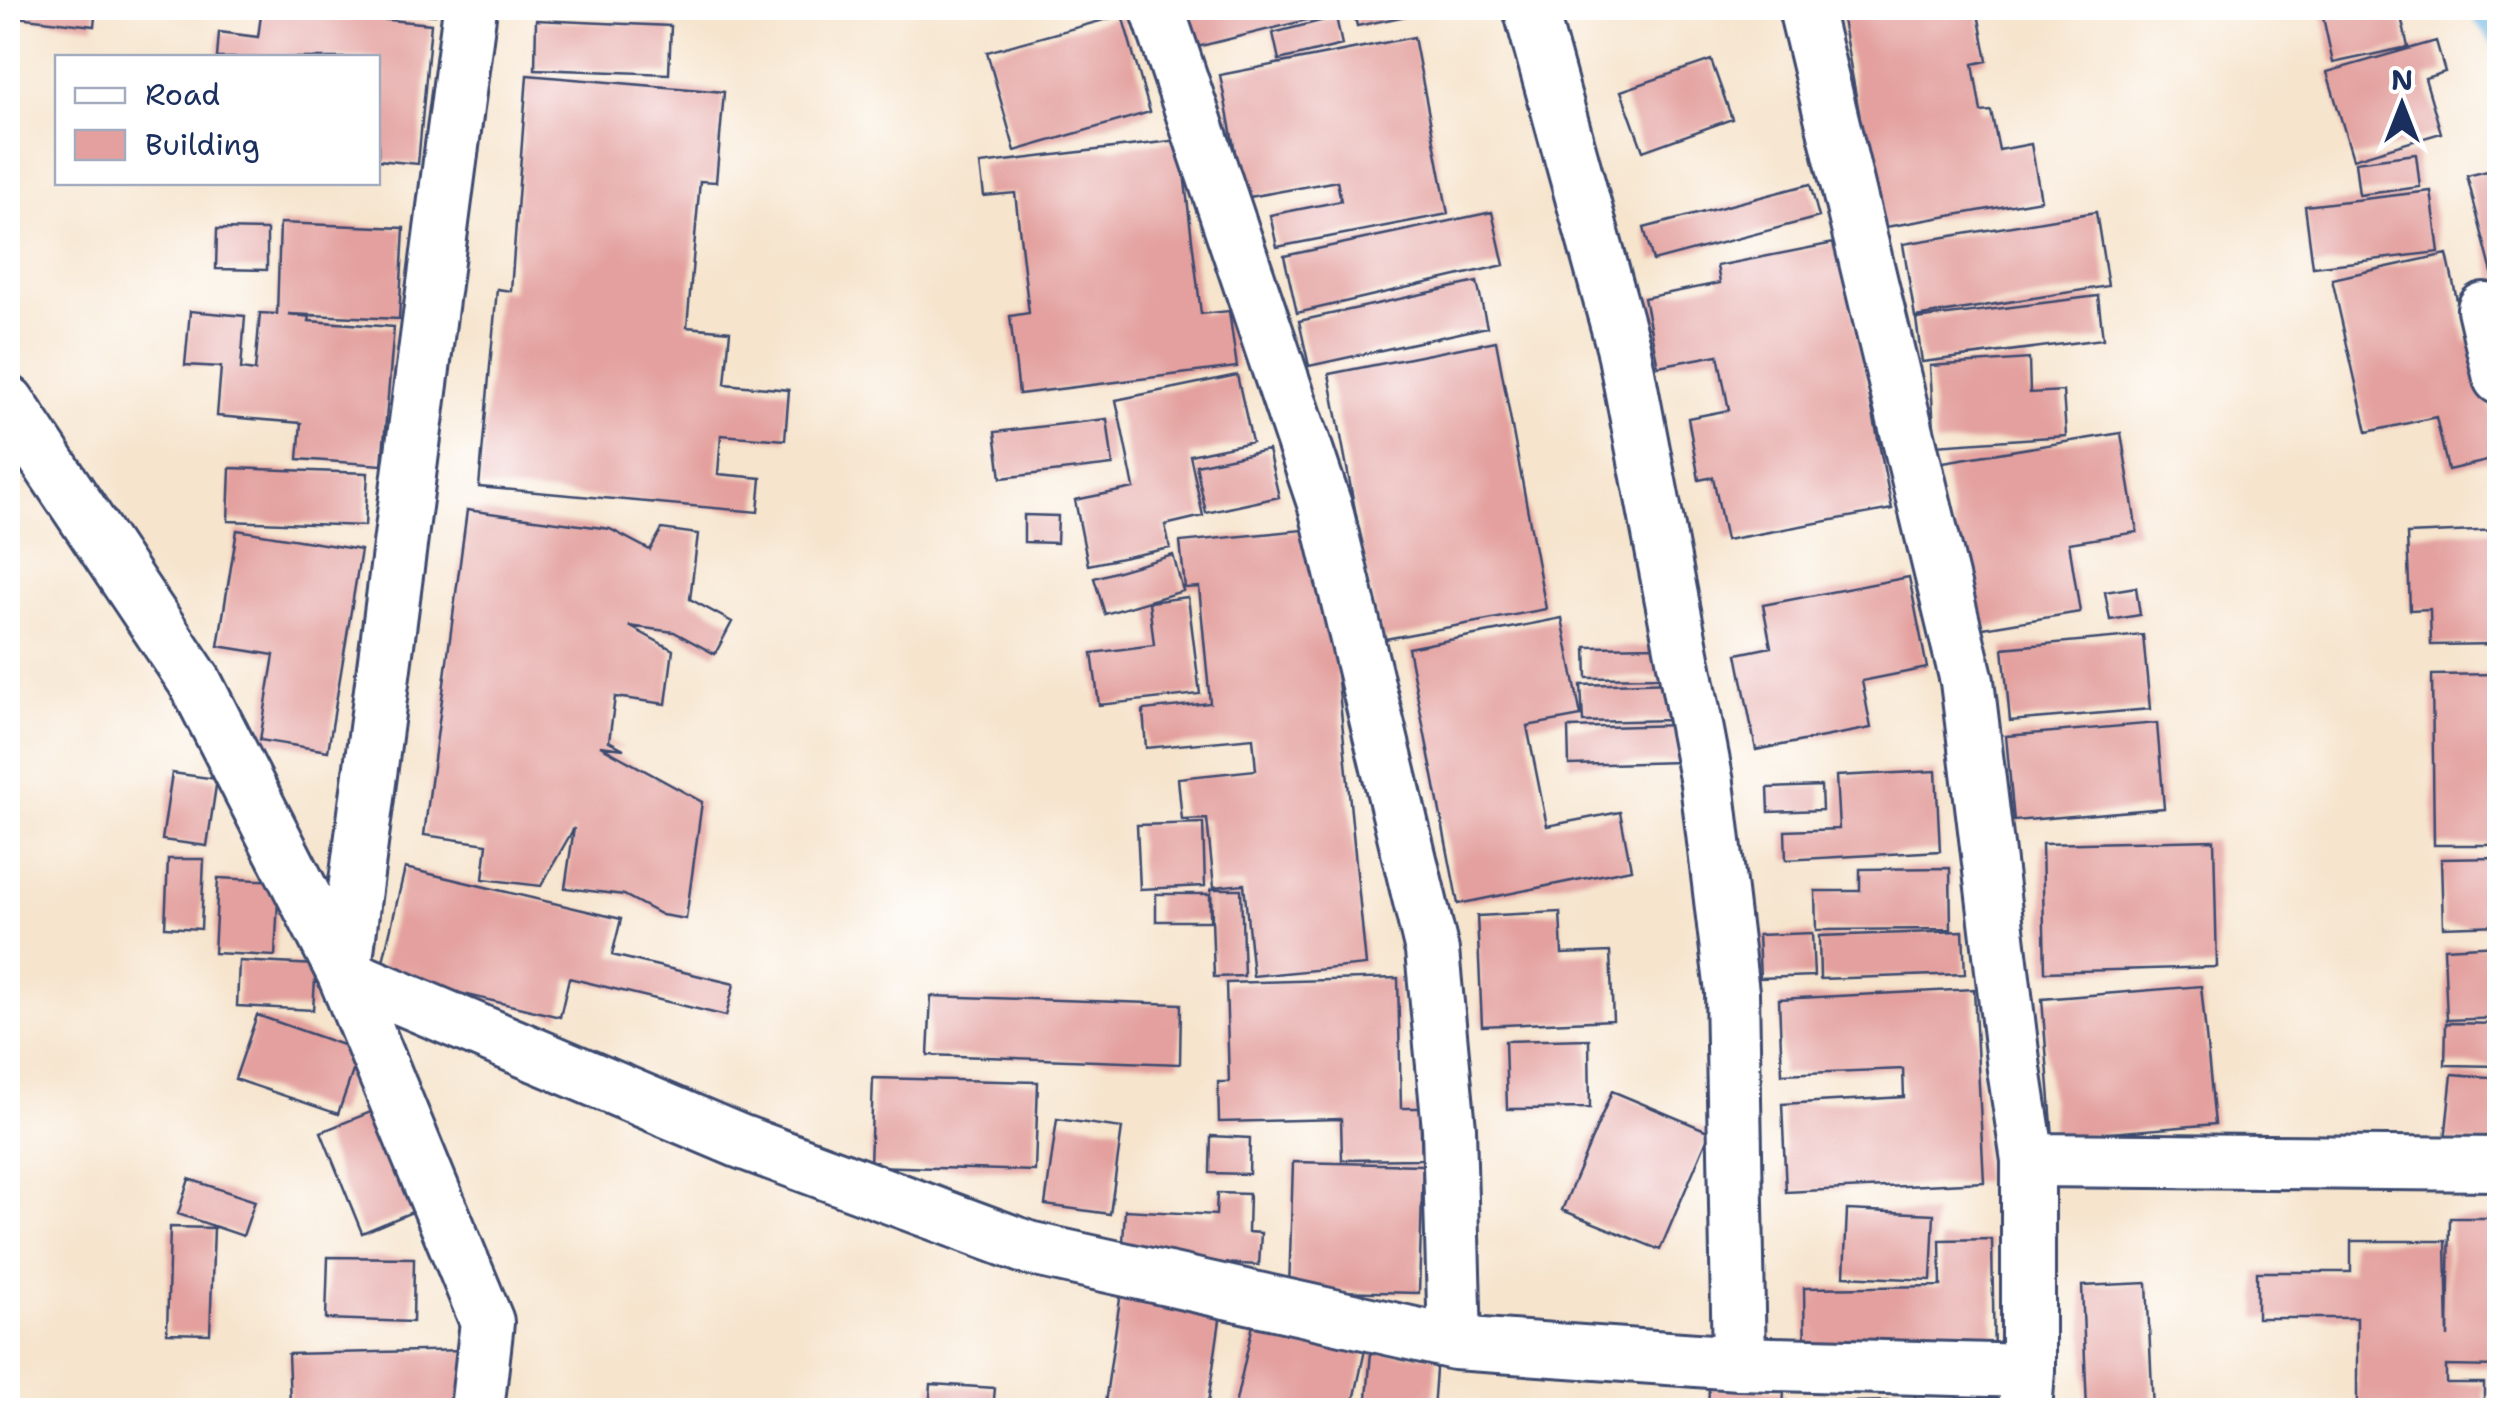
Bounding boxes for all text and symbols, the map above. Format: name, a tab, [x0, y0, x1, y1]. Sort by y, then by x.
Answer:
legend	[55, 55, 380, 185]
north arrow	[2352, 55, 2452, 155]
text: N	[2391, 61, 2413, 99]
text: Road	[145, 74, 220, 115]
text: Building	[145, 124, 260, 165]

